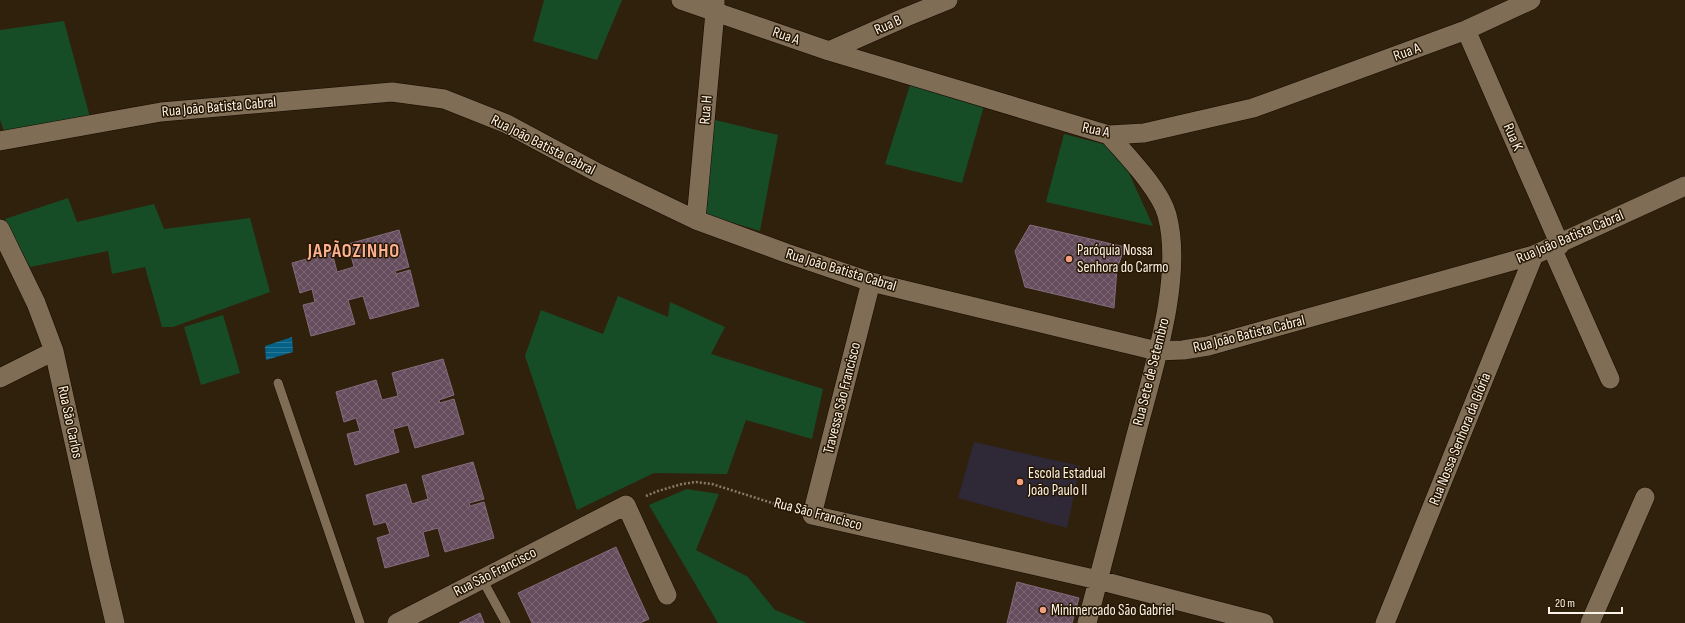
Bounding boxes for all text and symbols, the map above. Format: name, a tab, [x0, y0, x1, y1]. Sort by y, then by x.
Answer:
street label: Rua B	[871, 10, 905, 39]
street label: Rua A	[770, 22, 803, 50]
street label: Rua A	[1391, 38, 1424, 66]
street label: Rua João Batista Cabral	[161, 93, 277, 121]
street label: Rua H	[695, 95, 717, 125]
street label: Rua João Batista Cabral	[488, 111, 598, 179]
street label: Rua A	[1080, 118, 1112, 142]
street label: Rua K	[1499, 120, 1527, 154]
street label: Rua João Batista Cabral	[1514, 206, 1626, 268]
district label: JAPÃOZINHO	[307, 240, 400, 263]
place label: Paróquia Nossa Senhora do Carmo	[1077, 241, 1169, 277]
street label: Rua João Batista Cabral	[783, 244, 899, 296]
marker: Paróquia Nossa Senhora do Carmo	[1064, 254, 1074, 264]
street label: Rua João Batista Cabral	[1191, 311, 1307, 357]
street label: Rua Sete de Setembro	[1128, 316, 1174, 428]
street label: Travessa São Francisco	[819, 340, 865, 456]
street label: Rua Nossa Senhora da Glória	[1425, 370, 1495, 508]
street label: Rua São Carlos	[53, 384, 87, 460]
place label: Escola Estadual João Paulo II	[1027, 464, 1106, 500]
marker: Escola Estadual João Paulo II	[1015, 477, 1025, 487]
street label: Rua São Francisco	[772, 493, 864, 535]
street label: Rua São Francisco	[450, 543, 540, 601]
scale bar	[1549, 589, 1622, 615]
text: 20 m	[1555, 596, 1575, 611]
place label: Minimercado São Gabriel	[1051, 601, 1174, 620]
marker: Minimercado São Gabriel	[1038, 605, 1048, 615]

